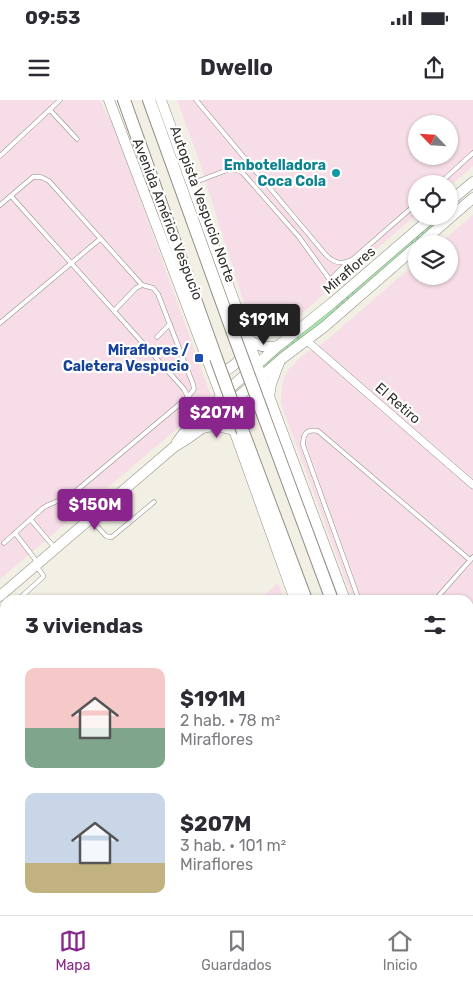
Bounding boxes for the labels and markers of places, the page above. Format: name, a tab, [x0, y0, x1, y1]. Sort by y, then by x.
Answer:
place label: Embotelladora Coca Cola	[224, 157, 326, 190]
marker: Embotelladora Coca Cola	[330, 167, 342, 179]
pin: $191M	[229, 304, 299, 346]
place label: Miraflores / Caletera Vespucio	[63, 342, 190, 375]
marker: Miraflores / Caletera Vespucio	[193, 352, 205, 364]
pin: $207M	[182, 396, 252, 439]
pin: $150M	[60, 488, 130, 531]

